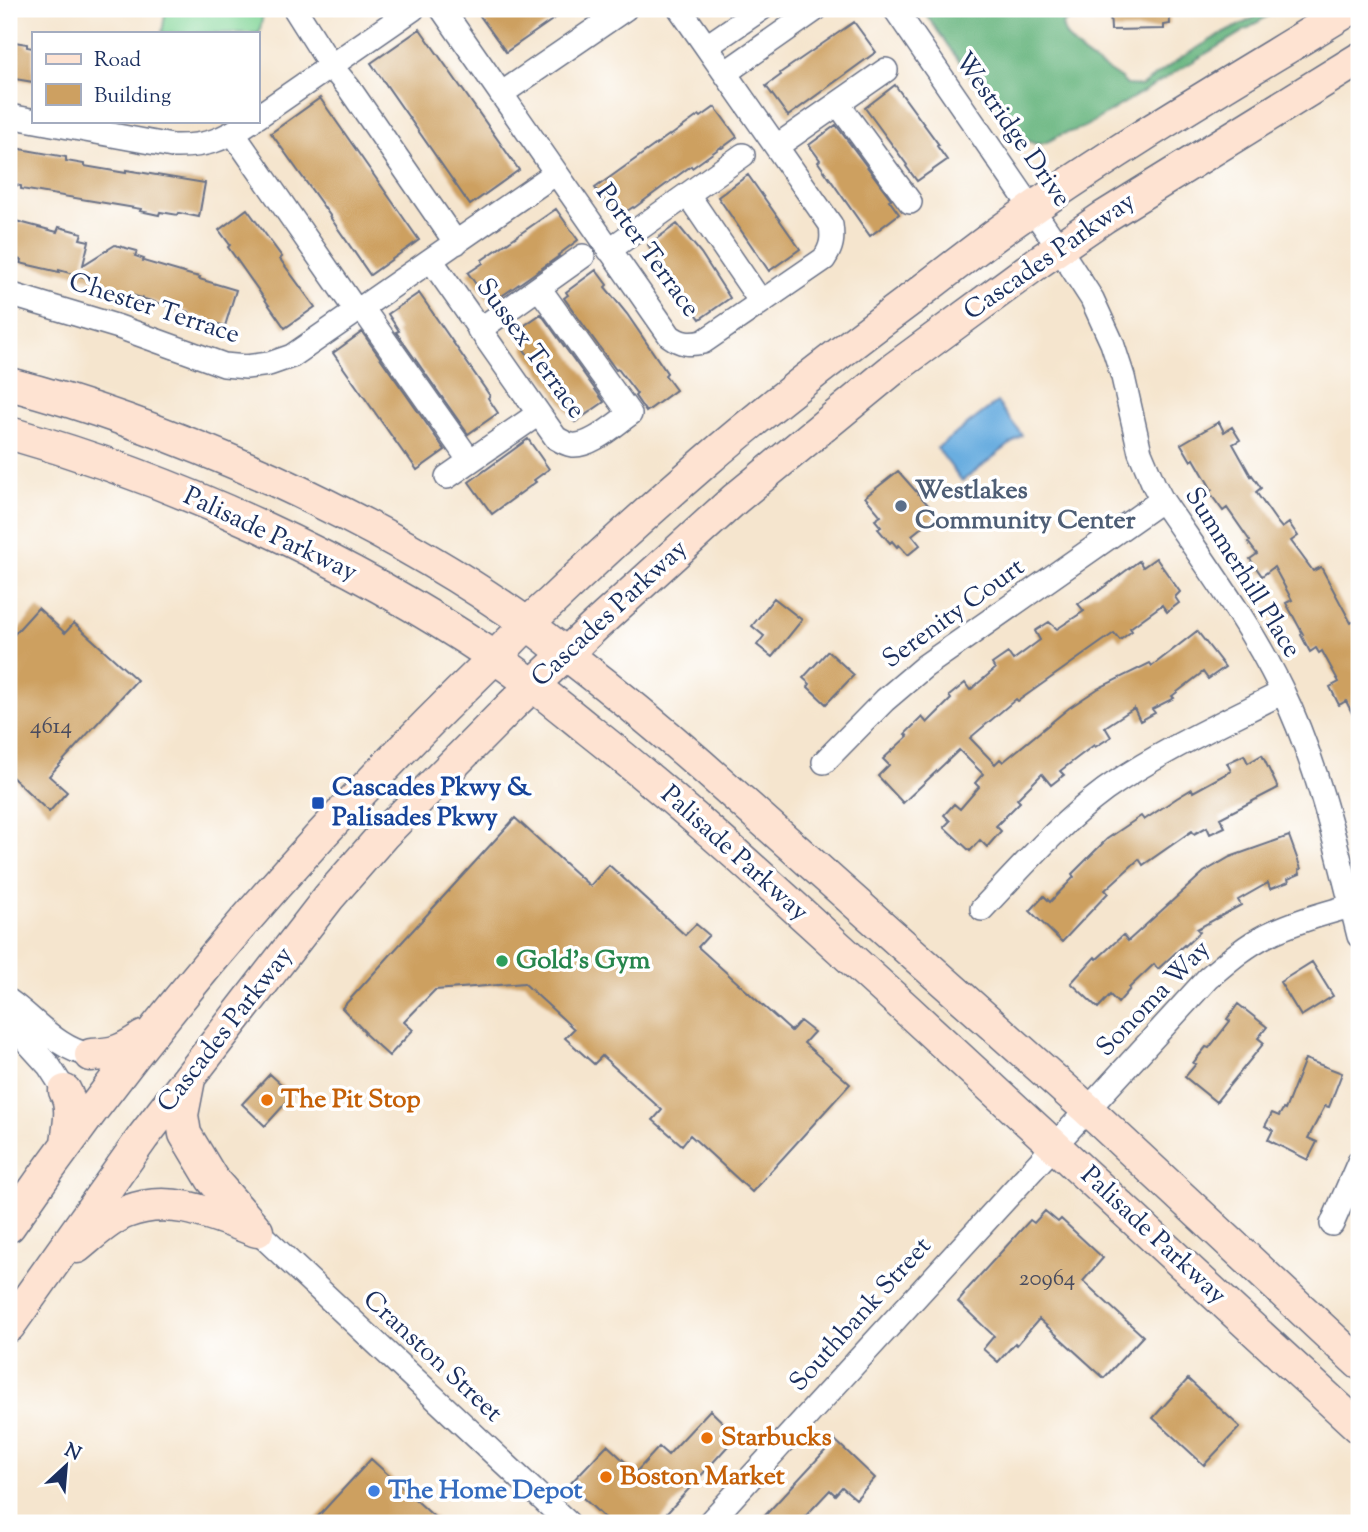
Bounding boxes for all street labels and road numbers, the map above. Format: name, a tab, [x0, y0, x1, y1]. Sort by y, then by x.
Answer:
street label: Westridge Drive	[945, 45, 1079, 215]
street label: Porter Terrace	[586, 177, 708, 325]
street label: Cascades Parkway	[957, 184, 1143, 330]
street label: Chester Terrace	[64, 264, 244, 354]
street label: Sussex Terrace	[466, 271, 594, 427]
street label: Palisade Parkway	[177, 478, 363, 592]
street label: Summerhill Place	[1175, 480, 1309, 666]
street label: Cascades Parkway	[524, 532, 696, 696]
street label: Serenity Court	[875, 550, 1033, 678]
street label: Palisade Parkway	[652, 777, 816, 931]
street label: Sonoma Way	[1089, 932, 1219, 1066]
street label: Cascades Parkway	[149, 939, 303, 1121]
street label: Palisade Parkway	[1072, 1158, 1234, 1314]
street label: Southbank Street	[781, 1229, 941, 1401]
street label: Cranston Street	[354, 1282, 510, 1432]

